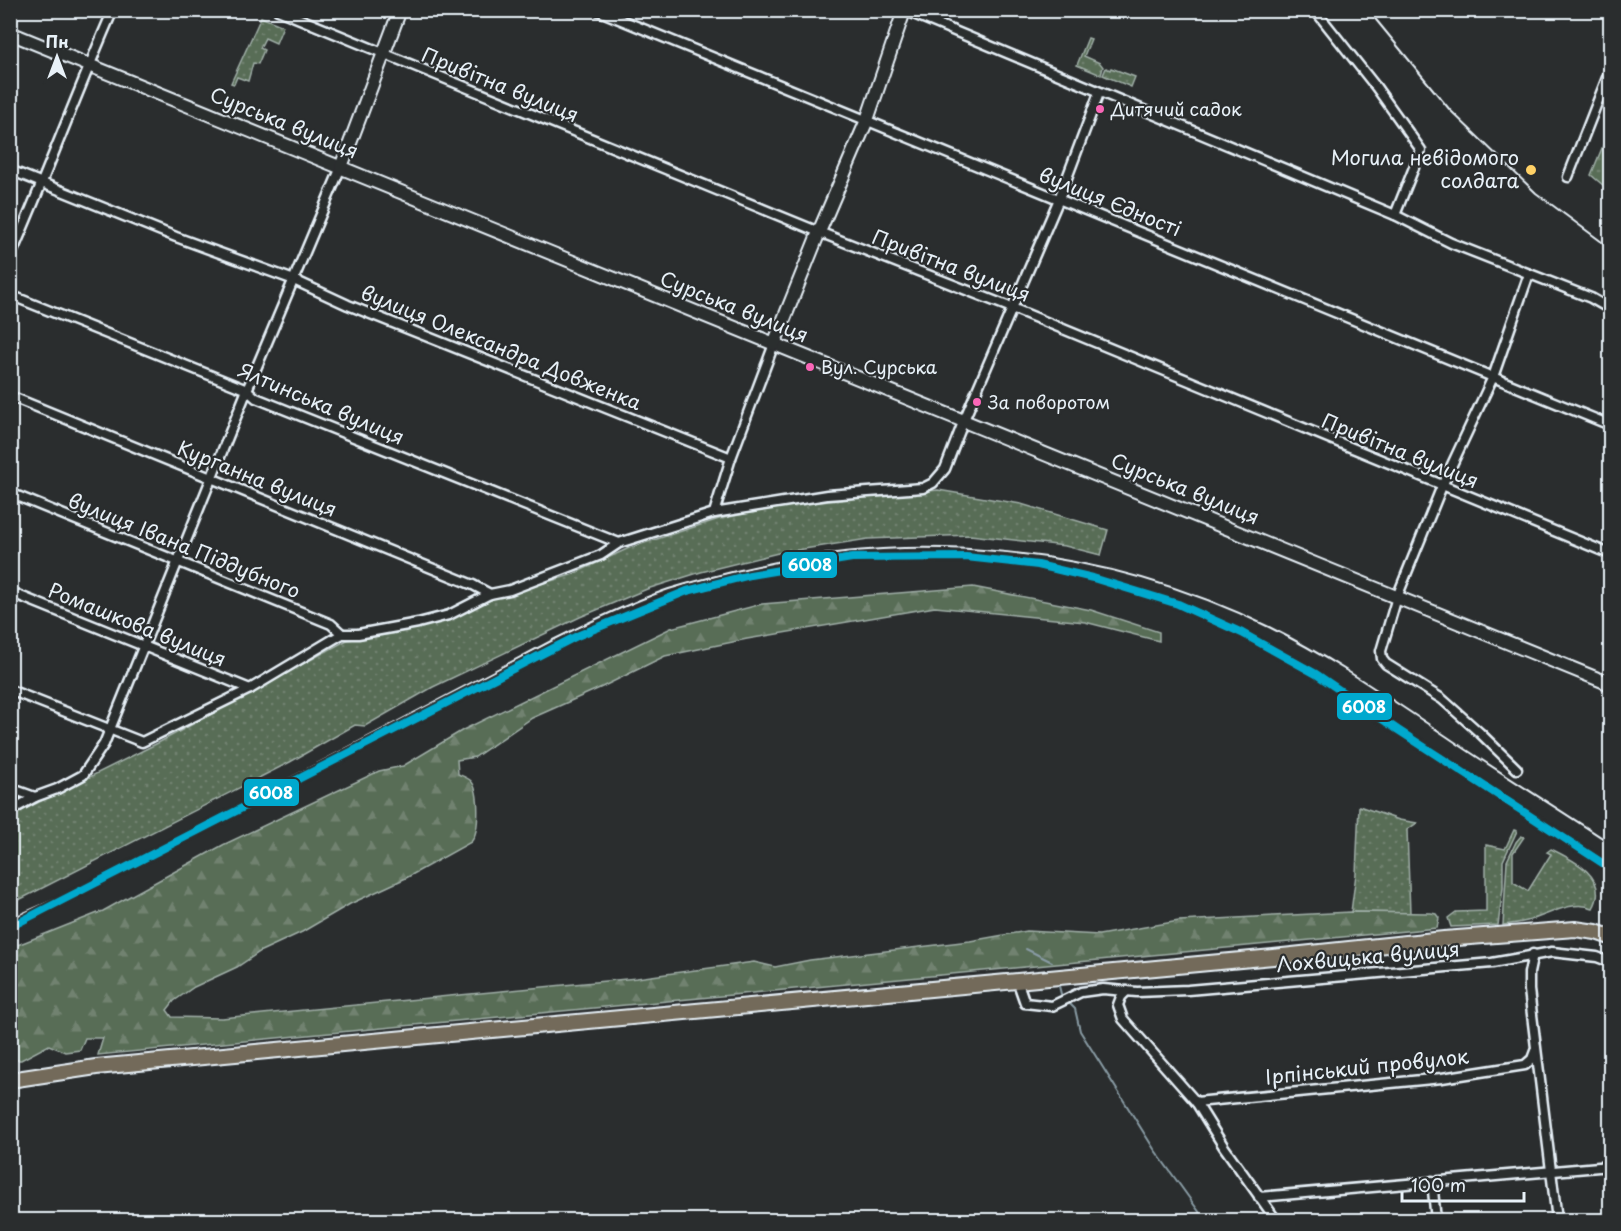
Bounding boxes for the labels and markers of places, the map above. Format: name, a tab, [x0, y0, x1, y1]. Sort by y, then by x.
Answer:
place label: Дитячий садок	[1110, 95, 1242, 122]
marker: Дитячий садок	[1094, 103, 1106, 115]
place label: Могила невідомого солдата	[1331, 142, 1519, 195]
marker: Могила невідомого солдата	[1524, 163, 1538, 177]
place label: Вул. Сурська	[821, 353, 938, 380]
marker: Вул. Сурська	[804, 361, 816, 373]
place label: За поворотом	[987, 388, 1110, 415]
marker: За поворотом	[971, 396, 983, 408]

